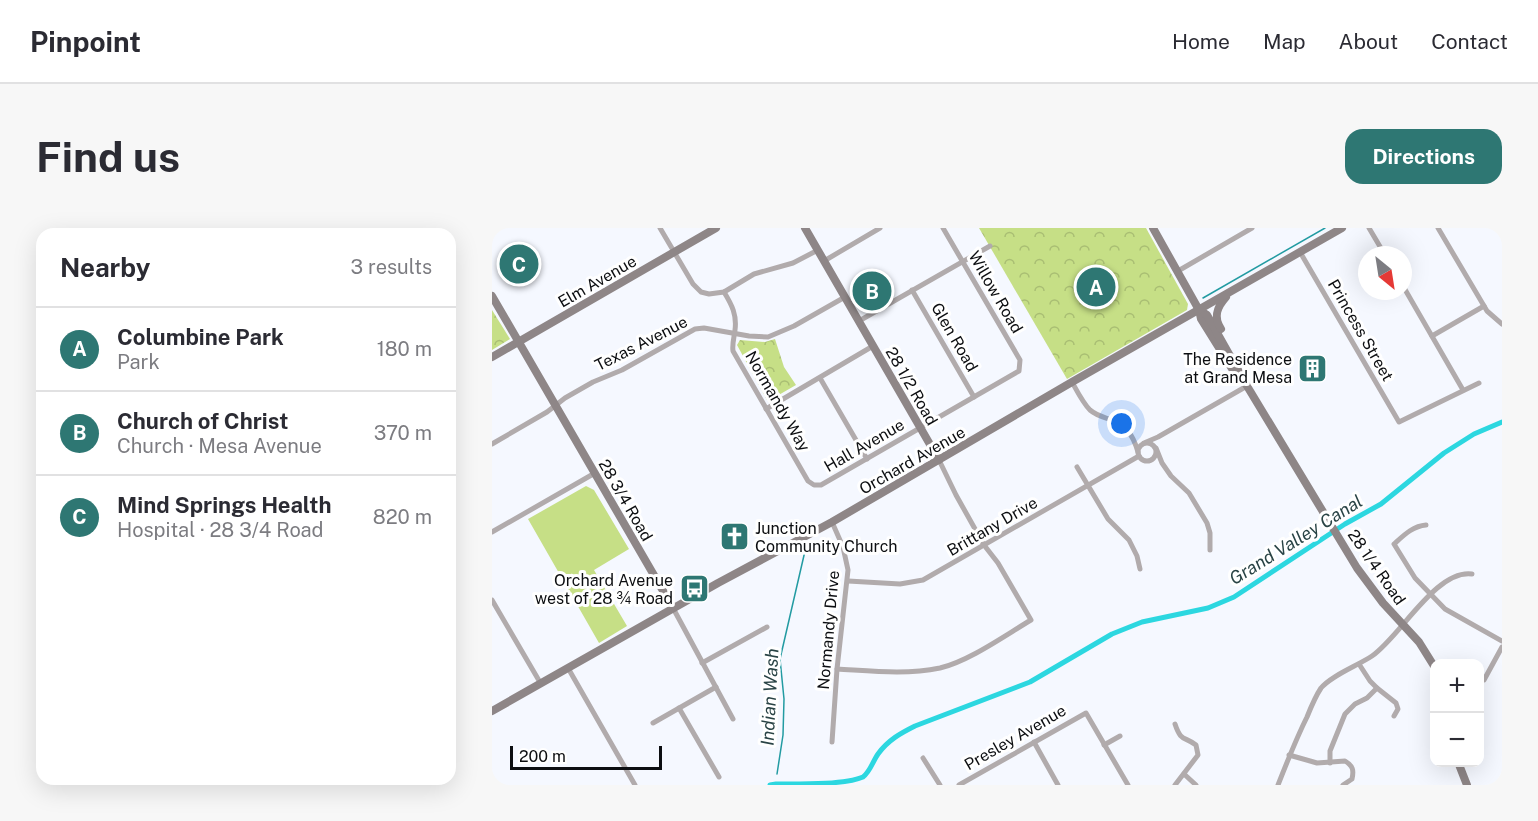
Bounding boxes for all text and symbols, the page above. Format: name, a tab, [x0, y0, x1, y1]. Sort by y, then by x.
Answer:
text: Pinpoint	[30, 25, 141, 58]
text: Home	[1172, 29, 1230, 54]
text: Map	[1263, 29, 1306, 54]
text: About	[1339, 29, 1398, 54]
text: Contact	[1431, 29, 1508, 54]
button: Directions	[1345, 129, 1502, 184]
text: Find us	[36, 132, 180, 181]
pin: C	[500, 242, 538, 286]
north arrow	[1358, 246, 1412, 300]
street label: Willow Road	[964, 248, 1027, 337]
street label: Elm Avenue	[555, 251, 640, 311]
text: Nearby	[60, 252, 150, 283]
text: 3 results	[351, 255, 432, 279]
pin: A	[1076, 264, 1116, 310]
pin: B	[852, 268, 892, 314]
street label: Princess Street	[1324, 276, 1397, 384]
street label: Glen Road	[927, 299, 982, 375]
street label: Texas Avenue	[592, 312, 691, 375]
text: Columbine Park	[117, 324, 284, 350]
text: A	[72, 337, 87, 361]
text: 180 m	[377, 337, 432, 361]
street label: 28 1/2 Road	[882, 344, 942, 429]
street label: Normandy Way	[741, 348, 814, 455]
text: Park	[117, 350, 160, 374]
place label: The Residence at Grand Mesa	[1183, 350, 1292, 387]
building icon: The Residence at Grand Mesa	[1297, 352, 1329, 384]
text: Church of Christ	[117, 408, 288, 434]
your location	[1107, 409, 1136, 438]
street label: Hall Avenue	[821, 415, 908, 476]
text: B	[73, 421, 86, 445]
text: 370 m	[374, 421, 432, 445]
street label: Orchard Avenue	[856, 422, 968, 498]
text: Church · Mesa Avenue	[117, 434, 322, 458]
street label: 28 3/4 Road	[595, 456, 657, 545]
water label: Grand Valley Canal	[1225, 490, 1366, 589]
text: Mind Springs Health	[117, 492, 331, 518]
street label: Brittany Drive	[944, 493, 1041, 560]
text: C	[72, 505, 87, 529]
text: 820 m	[373, 505, 432, 529]
text: Hospital · 28 3/4 Road	[117, 518, 324, 542]
place label: Junction Community Church	[755, 519, 898, 556]
church icon: Junction Community Church	[718, 521, 750, 553]
street label: 28 1/4 Road	[1344, 526, 1410, 609]
street label: Normandy Drive	[814, 570, 843, 690]
place label: Orchard Avenue west of 28 ¾ Road	[535, 571, 673, 608]
bus stop icon: Orchard Avenue west of 28 ¾ Road	[678, 573, 710, 605]
water label: Indian Wash	[756, 648, 783, 746]
map controls	[1430, 659, 1484, 767]
button: +	[1430, 659, 1484, 713]
street label: Presley Avenue	[961, 701, 1069, 774]
button: −	[1430, 713, 1484, 767]
scale bar	[510, 743, 662, 770]
text: 200 m	[519, 747, 566, 766]

